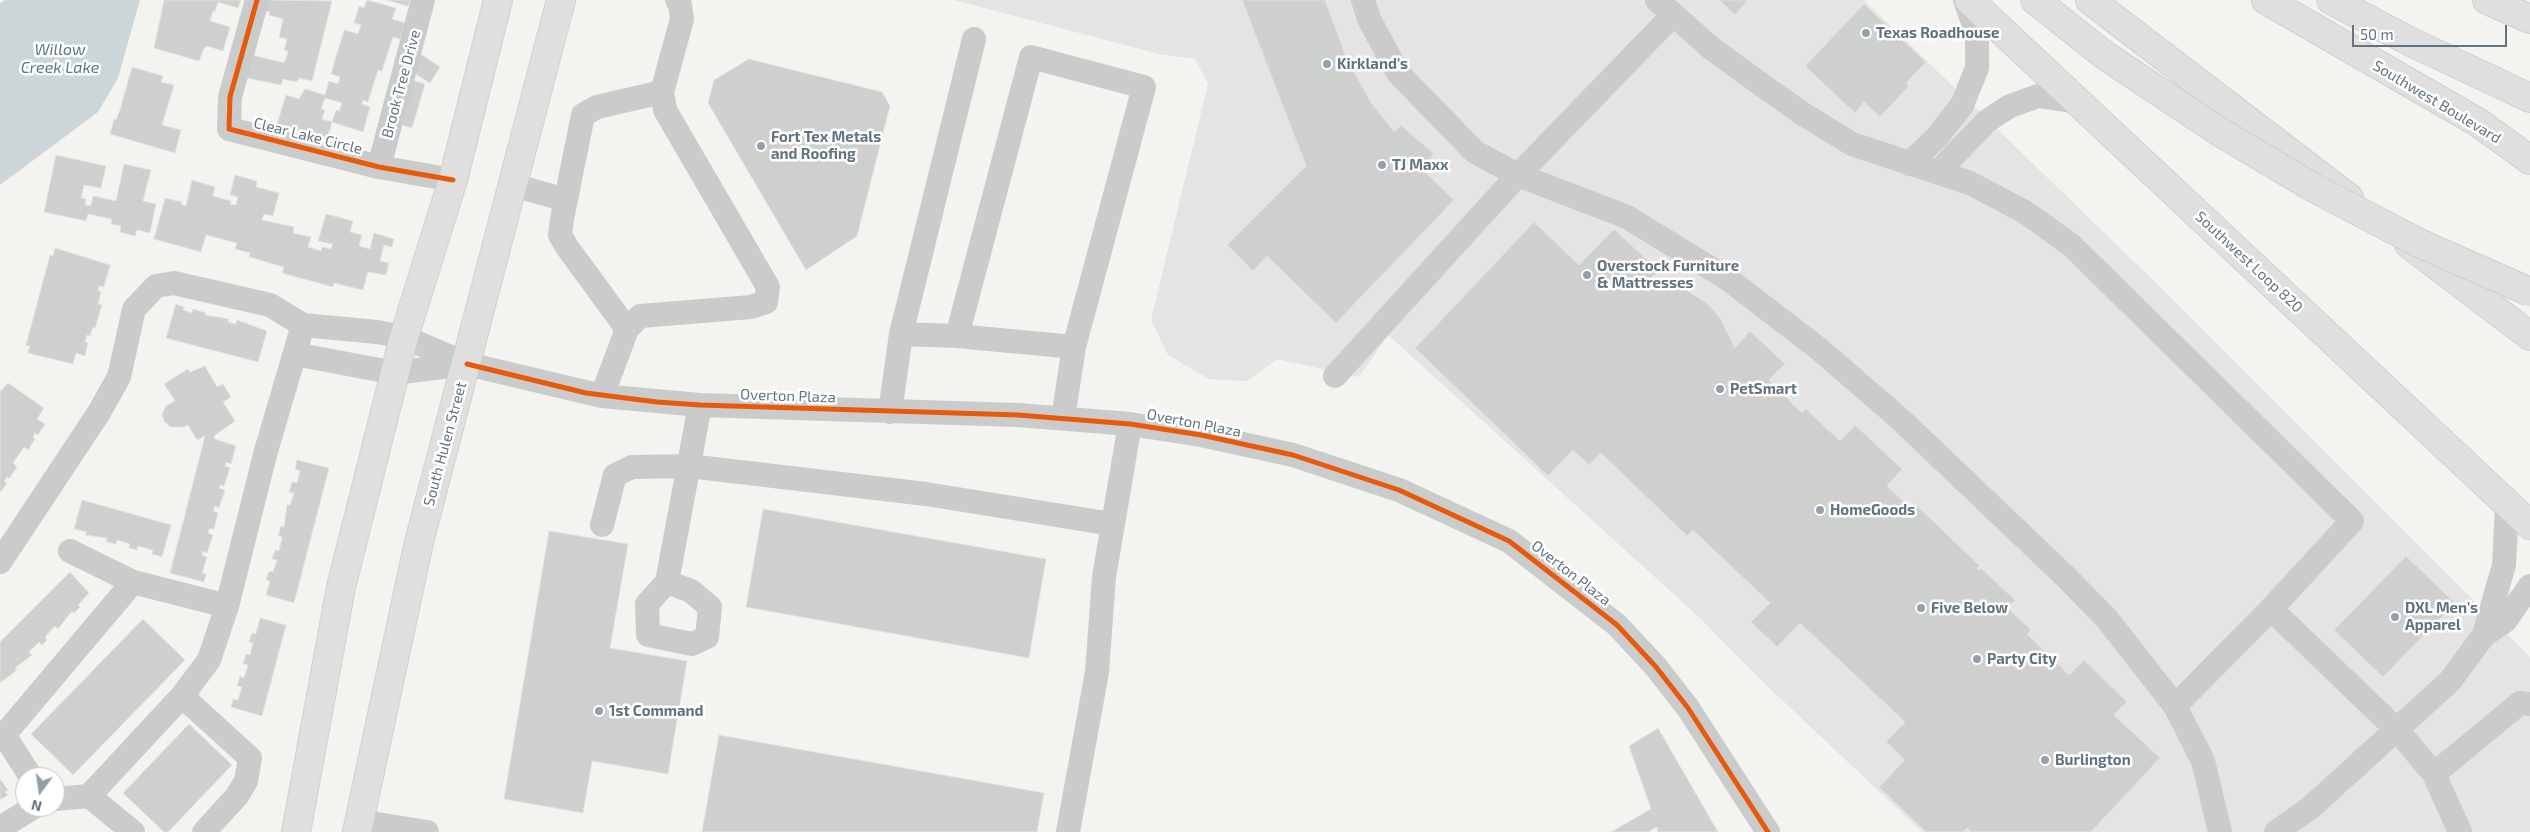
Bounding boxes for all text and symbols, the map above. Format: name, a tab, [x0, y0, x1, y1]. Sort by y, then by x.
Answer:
scale bar	[2355, 15, 2510, 47]
place label: Texas Roadhouse	[1876, 24, 1999, 42]
text: 50 m	[2360, 25, 2394, 43]
marker: Texas Roadhouse	[1860, 27, 1872, 39]
street label: Brook Tree Drive	[378, 28, 424, 140]
water label: Willow Creek Lake	[21, 40, 99, 78]
place label: Kirkland's	[1337, 55, 1408, 73]
street label: Southwest Boulevard	[2370, 57, 2504, 147]
marker: Kirkland's	[1321, 58, 1333, 70]
street label: Clear Lake Circle	[252, 114, 364, 158]
place label: Fort Tex Metals and Roofing	[771, 128, 881, 163]
marker: Fort Tex Metals and Roofing	[755, 140, 767, 152]
place label: TJ Maxx	[1392, 156, 1449, 174]
marker: TJ Maxx	[1376, 159, 1388, 171]
street label: Southwest Loop 820	[2192, 208, 2306, 316]
place label: Overstock Furniture & Mattresses	[1597, 257, 1739, 292]
marker: Overstock Furniture & Mattresses	[1581, 269, 1593, 281]
street label: South Hulen Street	[420, 380, 470, 508]
place label: PetSmart	[1730, 380, 1797, 398]
marker: PetSmart	[1714, 383, 1726, 395]
street label: Overton Plaza	[740, 385, 836, 407]
street label: Overton Plaza	[1145, 405, 1243, 441]
place label: HomeGoods	[1830, 501, 1915, 519]
marker: HomeGoods	[1814, 504, 1826, 516]
street label: Overton Plaza	[1528, 536, 1614, 610]
place label: Five Below	[1931, 599, 2008, 617]
place label: DXL Men's Apparel	[2405, 599, 2478, 634]
marker: Five Below	[1915, 602, 1927, 614]
marker: DXL Men's Apparel	[2389, 611, 2401, 623]
place label: Party City	[1987, 650, 2057, 668]
marker: Party City	[1971, 653, 1983, 665]
place label: 1st Command	[609, 702, 703, 720]
marker: 1st Command	[593, 705, 605, 717]
place label: Burlington	[2055, 751, 2131, 769]
marker: Burlington	[2039, 754, 2051, 766]
north arrow	[15, 767, 65, 817]
text: N	[30, 797, 43, 816]

